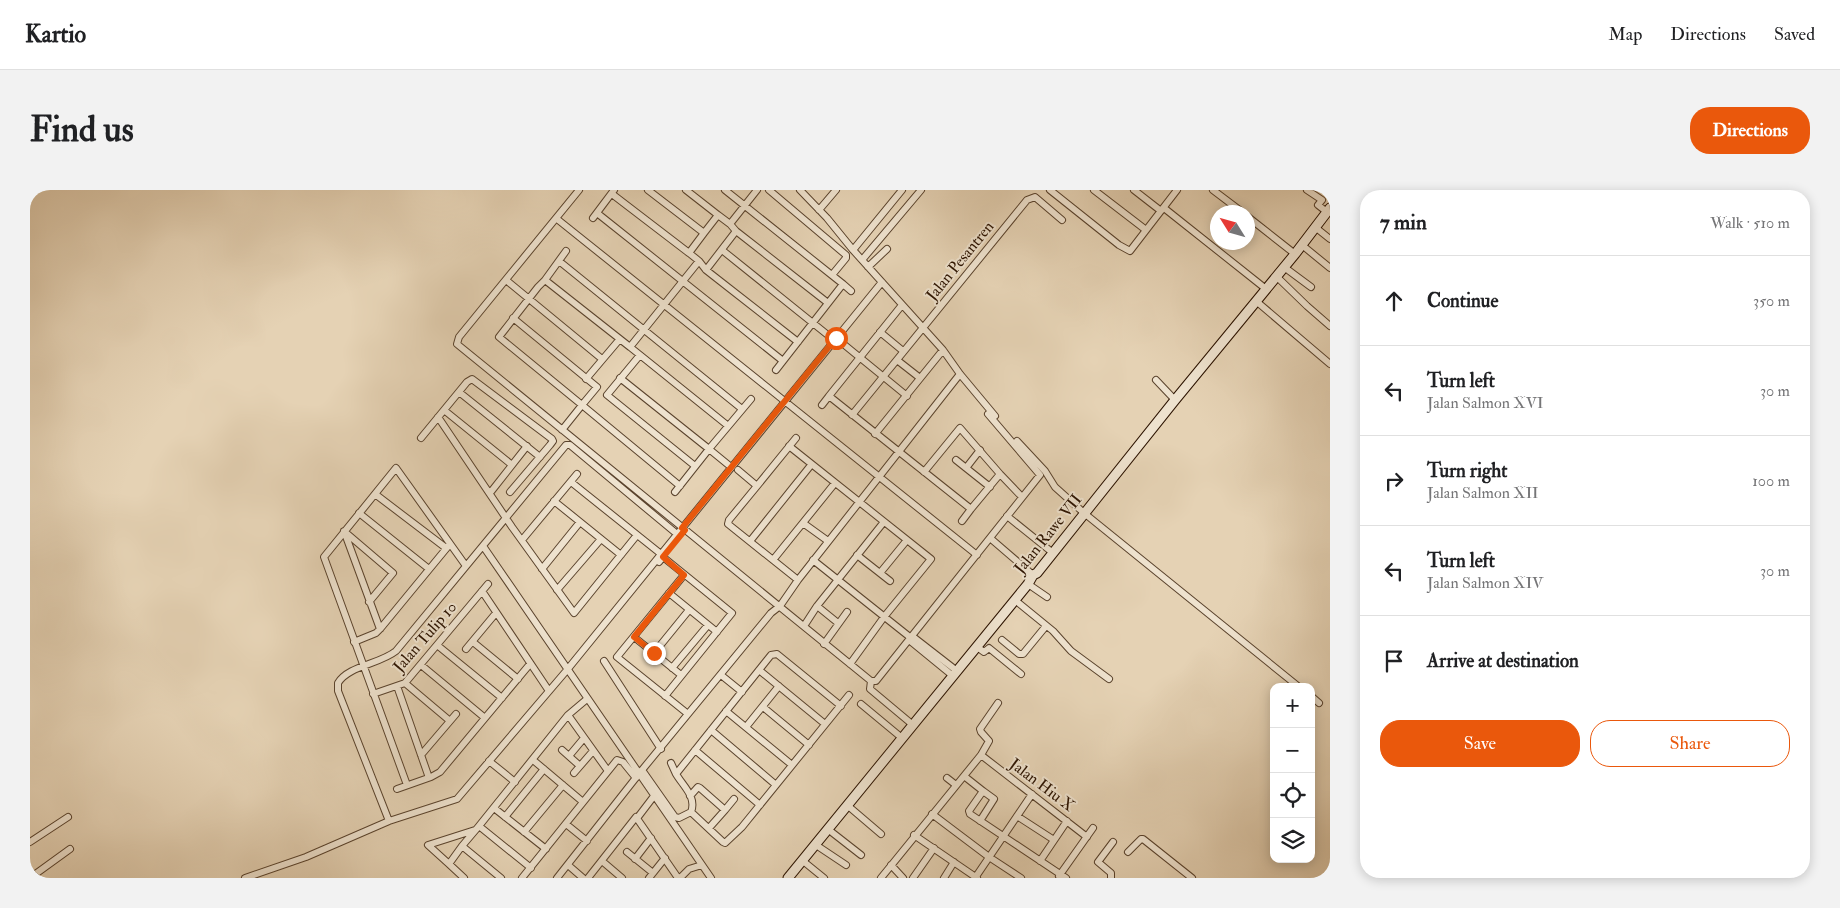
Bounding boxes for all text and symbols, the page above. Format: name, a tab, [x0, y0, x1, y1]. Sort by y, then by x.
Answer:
text: Kartio	[25, 19, 86, 50]
text: Map	[1609, 23, 1642, 46]
text: Directions	[1670, 23, 1746, 46]
text: Saved	[1774, 23, 1815, 46]
button: Directions	[1690, 107, 1810, 154]
text: Find us	[30, 108, 134, 152]
north arrow	[1210, 205, 1255, 250]
text: 7 min	[1380, 209, 1427, 236]
text: Walk · 510 m	[1710, 213, 1790, 233]
street label: Jalan Pesantren	[921, 217, 999, 306]
icon: ahead	[1380, 287, 1408, 315]
text: Continue	[1427, 289, 1498, 313]
text: 350 m	[1753, 291, 1790, 311]
route start	[825, 327, 848, 350]
text: Turn left	[1427, 369, 1495, 393]
icon: left	[1380, 377, 1408, 405]
text: 30 m	[1760, 381, 1790, 401]
text: Jalan Salmon XVI	[1427, 393, 1543, 413]
text: Turn right	[1427, 459, 1507, 483]
icon: right	[1380, 467, 1408, 495]
text: 100 m	[1752, 471, 1790, 491]
text: Jalan Salmon XII	[1427, 483, 1539, 503]
street label: Jalan Rawe VII	[1009, 490, 1087, 579]
text: Turn left	[1427, 549, 1495, 573]
icon: left	[1380, 557, 1408, 585]
text: 30 m	[1760, 561, 1790, 581]
text: Jalan Salmon XIV	[1427, 573, 1543, 593]
street label: Jalan Tulip 10	[388, 598, 462, 678]
route end	[643, 642, 666, 665]
icon: arrive	[1380, 647, 1408, 675]
text: Arrive at destination	[1427, 649, 1579, 673]
map controls	[1270, 683, 1315, 863]
button: +	[1270, 683, 1315, 728]
button: Save	[1380, 720, 1580, 767]
button: Share	[1590, 720, 1790, 767]
button: −	[1270, 728, 1315, 773]
street label: Jalan Hiu X	[1004, 753, 1079, 817]
button: locate	[1270, 773, 1315, 818]
button: layers	[1270, 818, 1315, 863]

